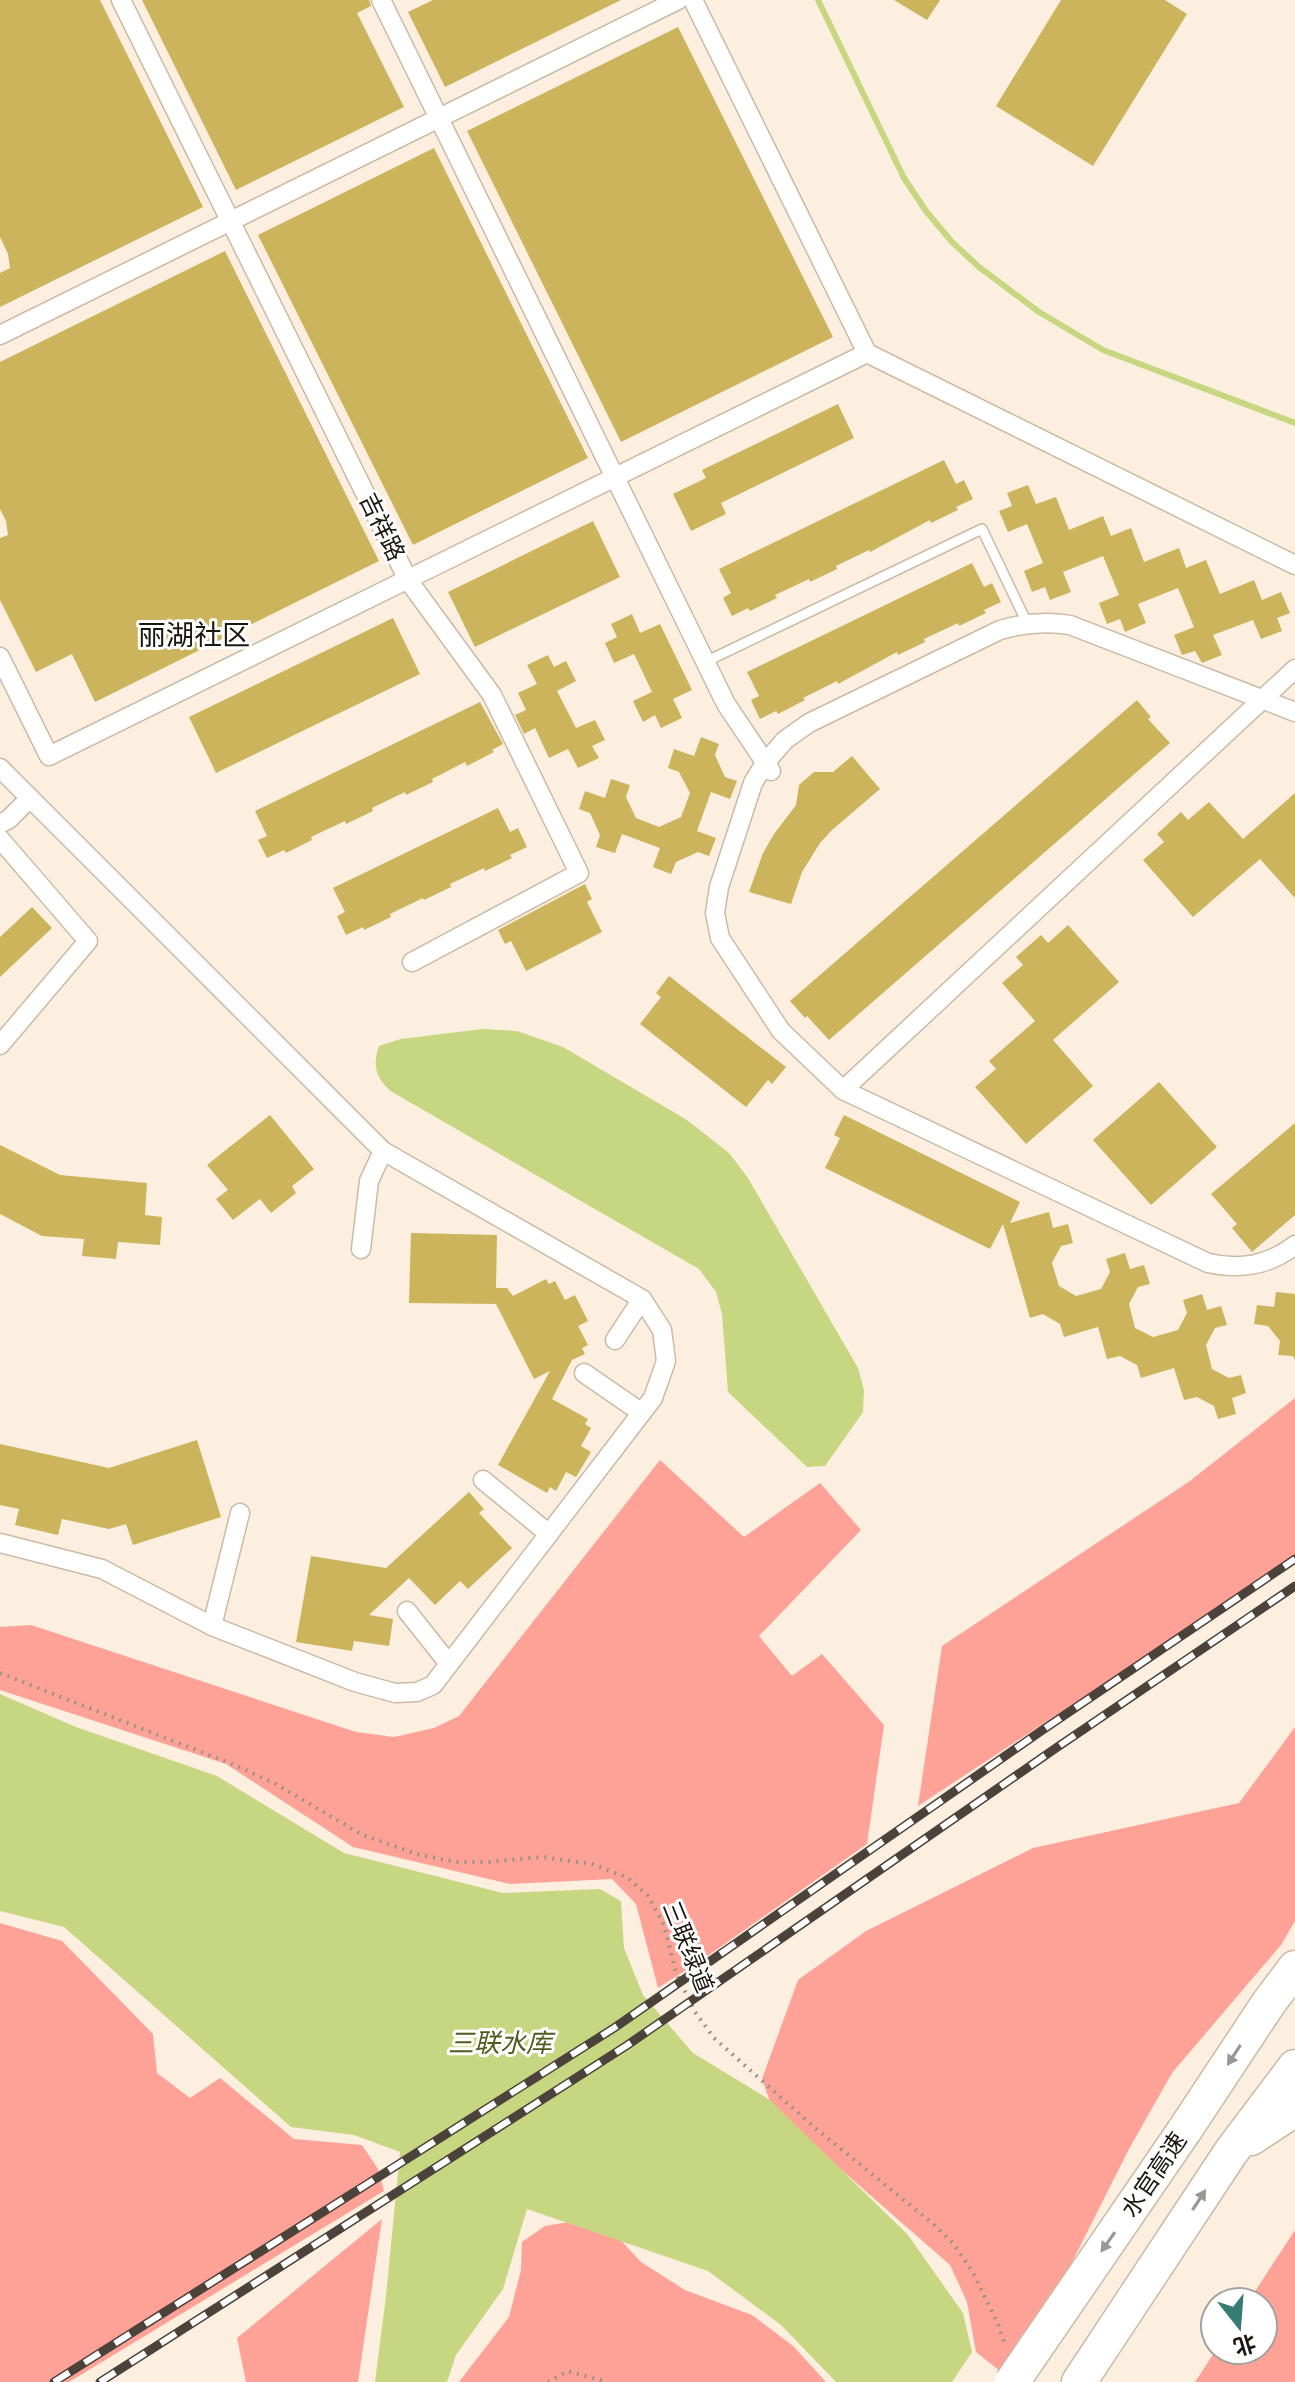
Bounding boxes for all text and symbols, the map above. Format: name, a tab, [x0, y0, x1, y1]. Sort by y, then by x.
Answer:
street label: 吉祥路	[353, 487, 414, 566]
district label: 丽湖社区	[138, 615, 250, 653]
street label: 三联绿道	[656, 1896, 723, 1997]
water label: 三联水库	[448, 2024, 556, 2060]
one-way arrow	[1227, 2045, 1242, 2066]
street label: 水官高速	[1112, 2125, 1193, 2223]
one-way arrow	[1191, 2189, 1206, 2211]
one-way arrow	[1101, 2231, 1116, 2252]
north arrow	[1199, 2286, 1279, 2366]
text: 北	[1230, 2328, 1260, 2363]

